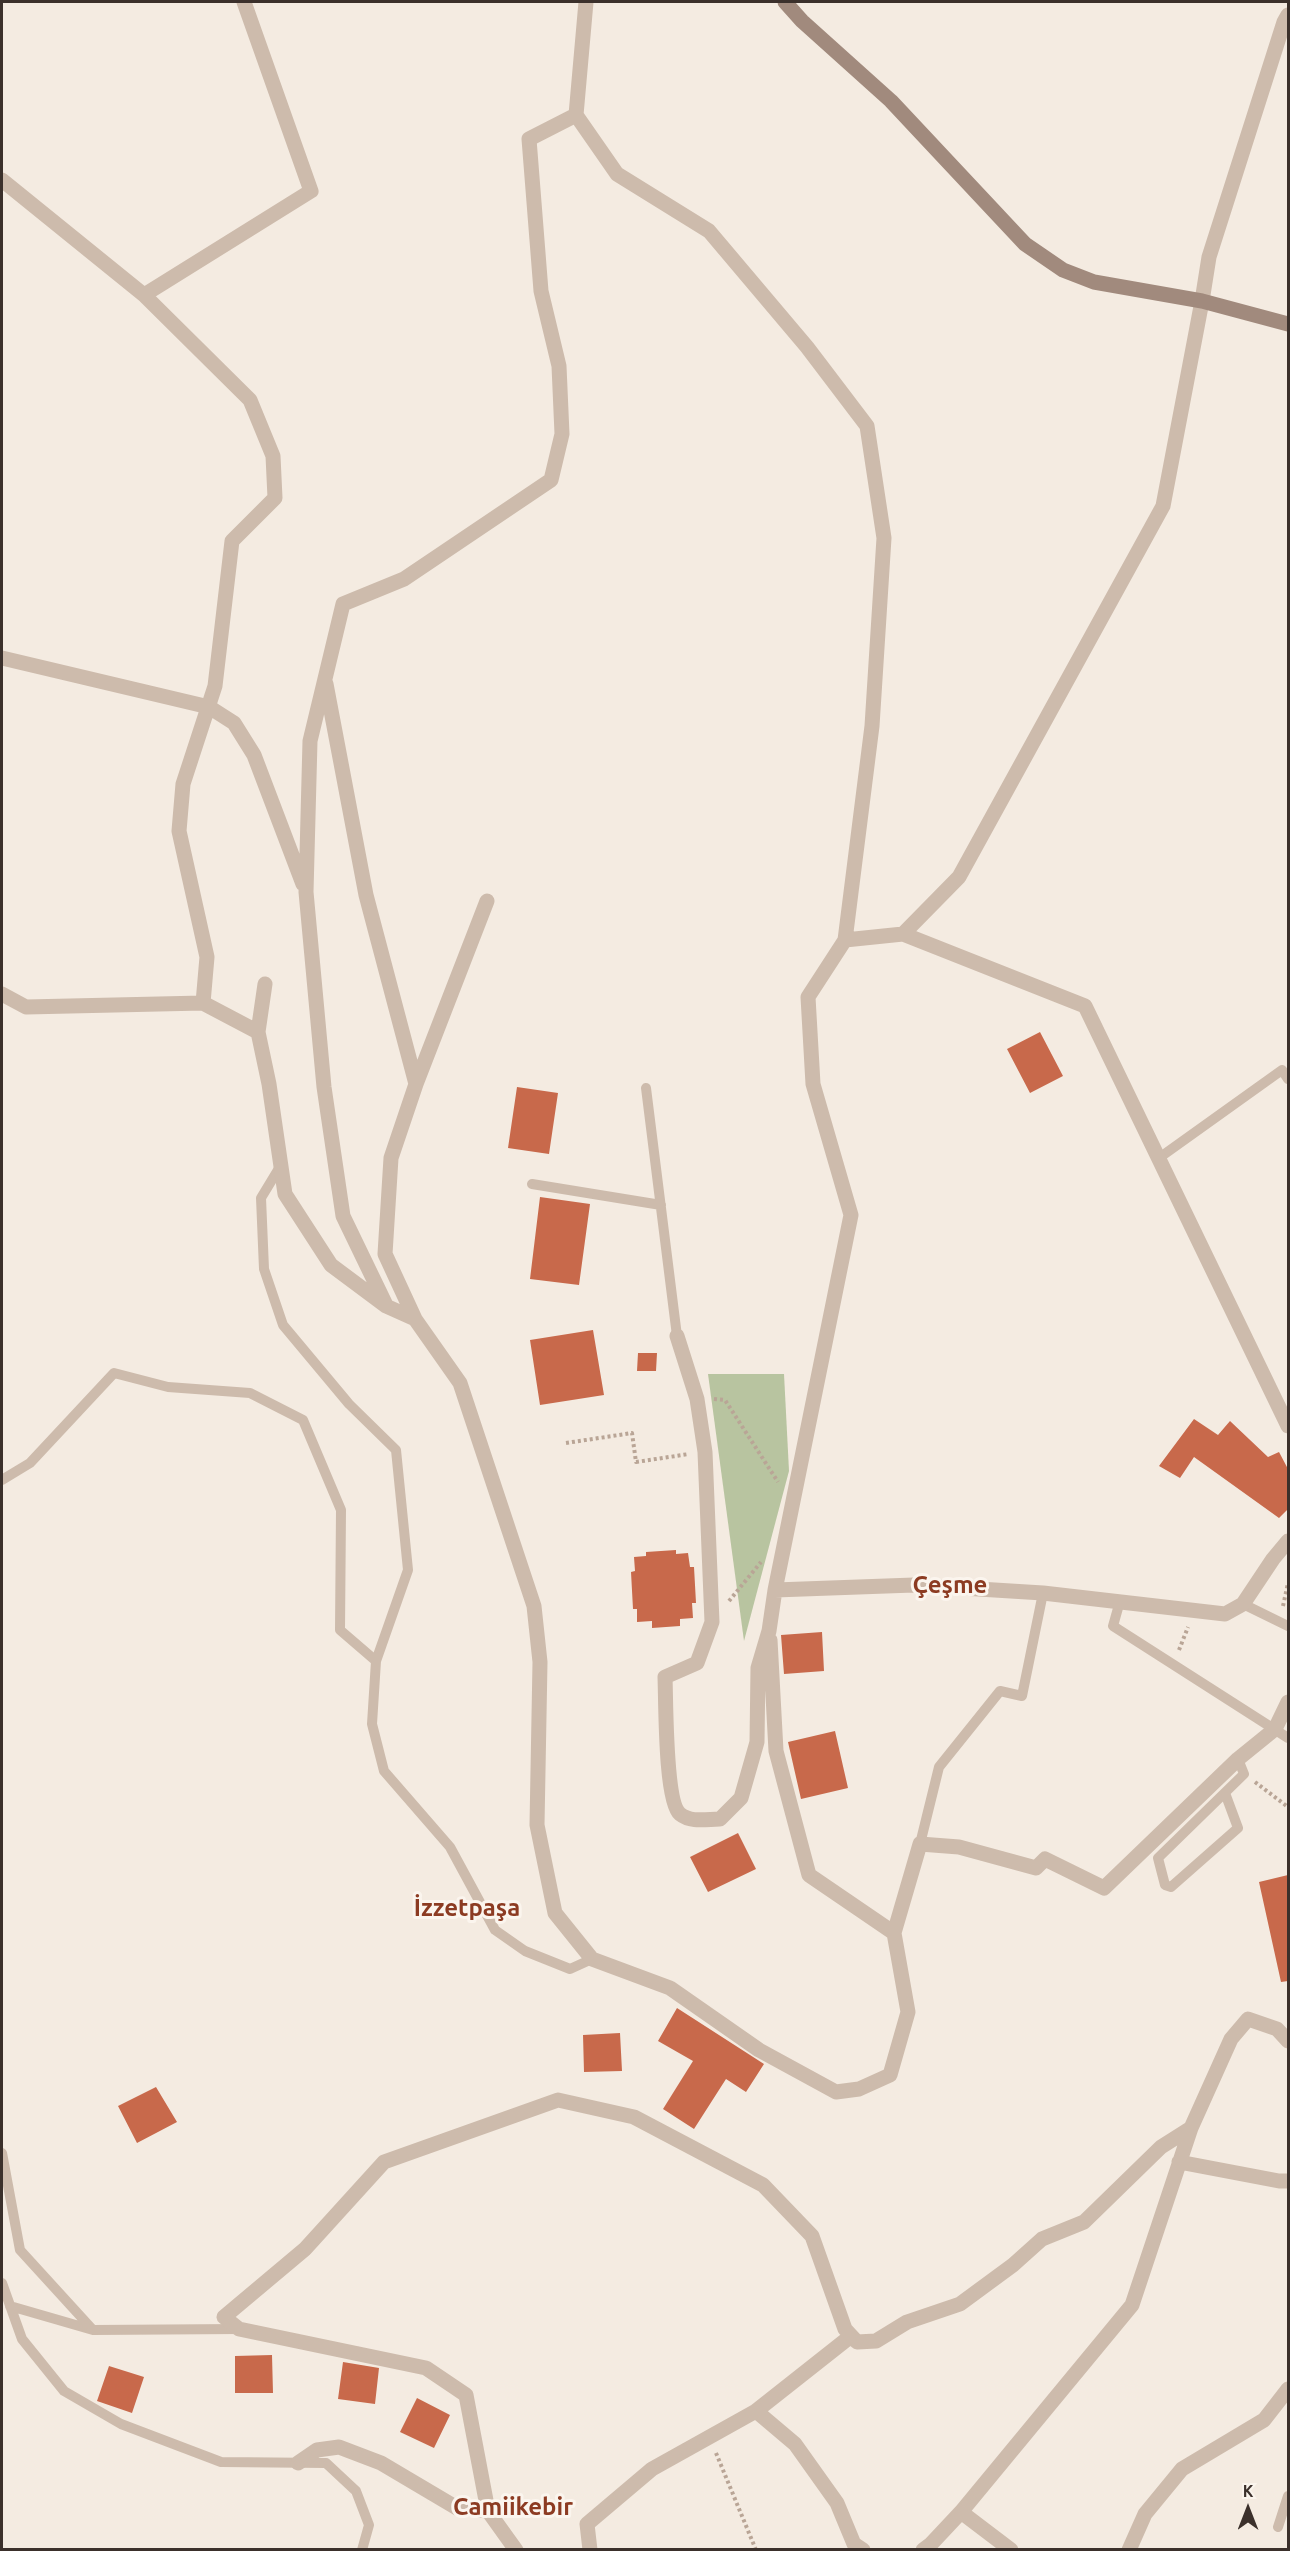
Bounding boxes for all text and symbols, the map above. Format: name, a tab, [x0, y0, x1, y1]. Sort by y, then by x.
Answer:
district label: Çeşme	[913, 1571, 987, 1599]
district label: İzzetpaşa	[414, 1894, 520, 1922]
north arrow	[1218, 2479, 1278, 2539]
text: K	[1243, 2482, 1253, 2500]
district label: Camiikebir	[453, 2493, 573, 2521]

